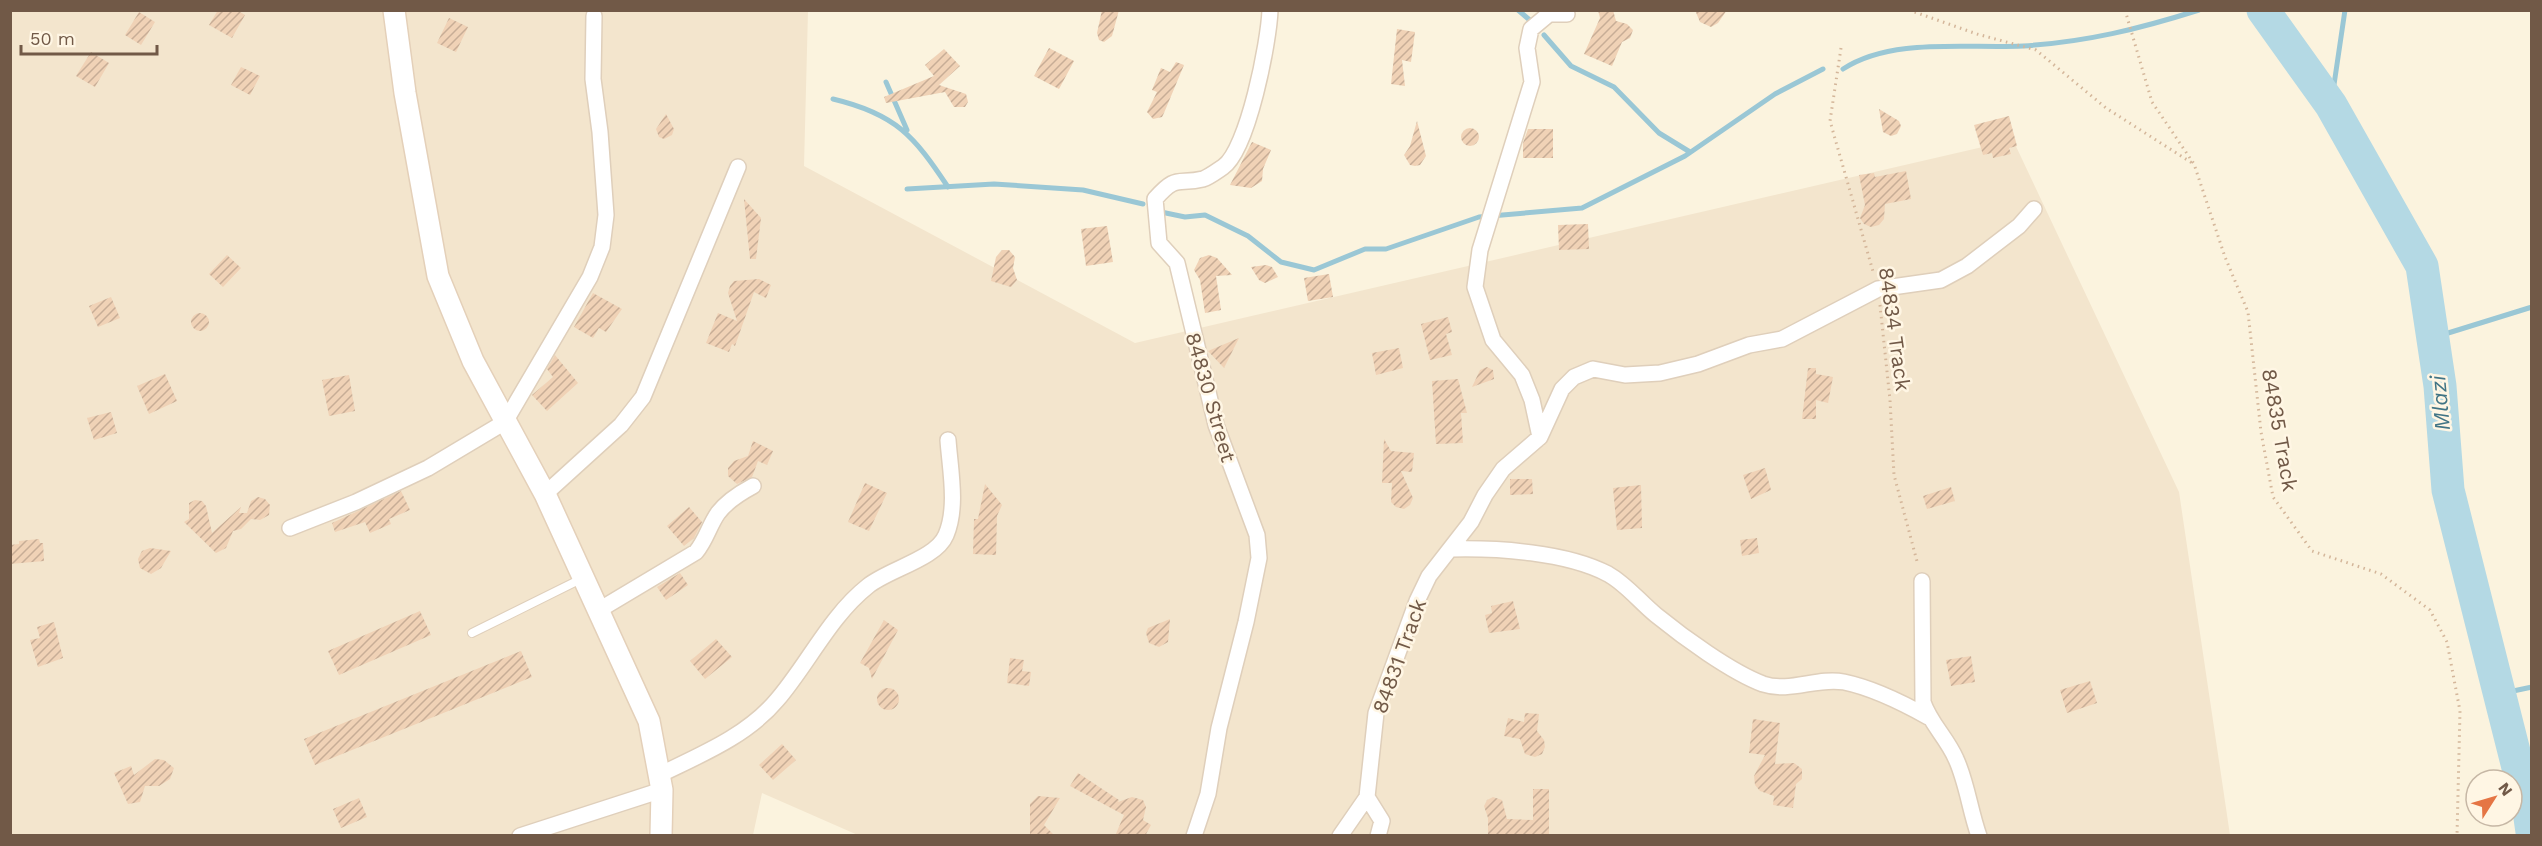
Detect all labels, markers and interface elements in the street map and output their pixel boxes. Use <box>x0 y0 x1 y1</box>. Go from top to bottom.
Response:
scale bar <box>21 18 158 56</box>
text: 50 m <box>30 28 75 49</box>
street label: 84834 Track <box>1874 265 1916 393</box>
street label: 84830 Street <box>1181 329 1242 465</box>
street label: 84835 Track <box>2257 367 2303 494</box>
water label: Mlazi <box>2425 373 2455 432</box>
street label: 84831 Track <box>1367 595 1431 717</box>
north arrow <box>2464 768 2524 828</box>
text: N <box>2494 779 2517 800</box>

